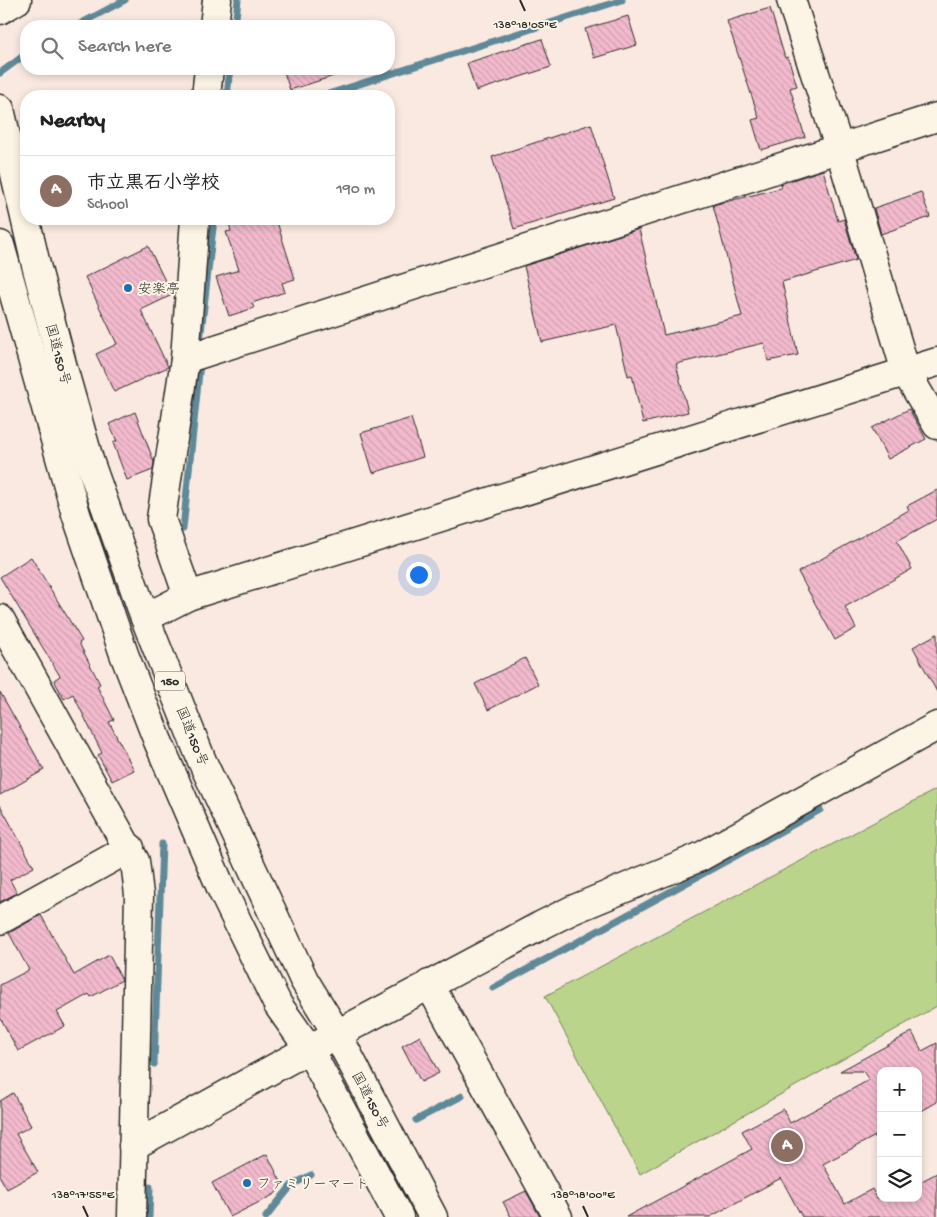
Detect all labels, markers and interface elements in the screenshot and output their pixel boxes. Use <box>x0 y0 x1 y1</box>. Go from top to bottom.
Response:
text: 138°18'05"E <box>492 19 557 33</box>
search box <box>20 20 395 75</box>
icon: search <box>38 34 66 62</box>
text: Search here <box>78 36 172 59</box>
text: Nearby <box>40 110 105 135</box>
text: 市立黒石小学校 <box>87 173 220 196</box>
text: A <box>51 181 61 200</box>
text: 190 m <box>336 181 375 200</box>
text: School <box>87 196 129 215</box>
marker: 安楽亭 <box>122 282 134 294</box>
place label: 安楽亭 <box>138 282 180 299</box>
street label: 国道150号 <box>40 322 73 387</box>
your location <box>406 562 432 588</box>
road number: 150 <box>155 671 185 690</box>
street label: 国道150号 <box>171 705 210 769</box>
map controls <box>877 1067 922 1202</box>
button: + <box>877 1067 922 1112</box>
street label: 国道150号 <box>347 1069 391 1133</box>
button: − <box>877 1112 922 1157</box>
pin: A <box>771 1127 803 1165</box>
button: layers <box>877 1157 922 1202</box>
marker: ファミリーマート <box>241 1177 253 1189</box>
place label: ファミリーマート <box>257 1177 369 1194</box>
text: 138°17'55"E <box>51 1189 115 1203</box>
text: 138°18'00"E <box>550 1189 615 1203</box>

